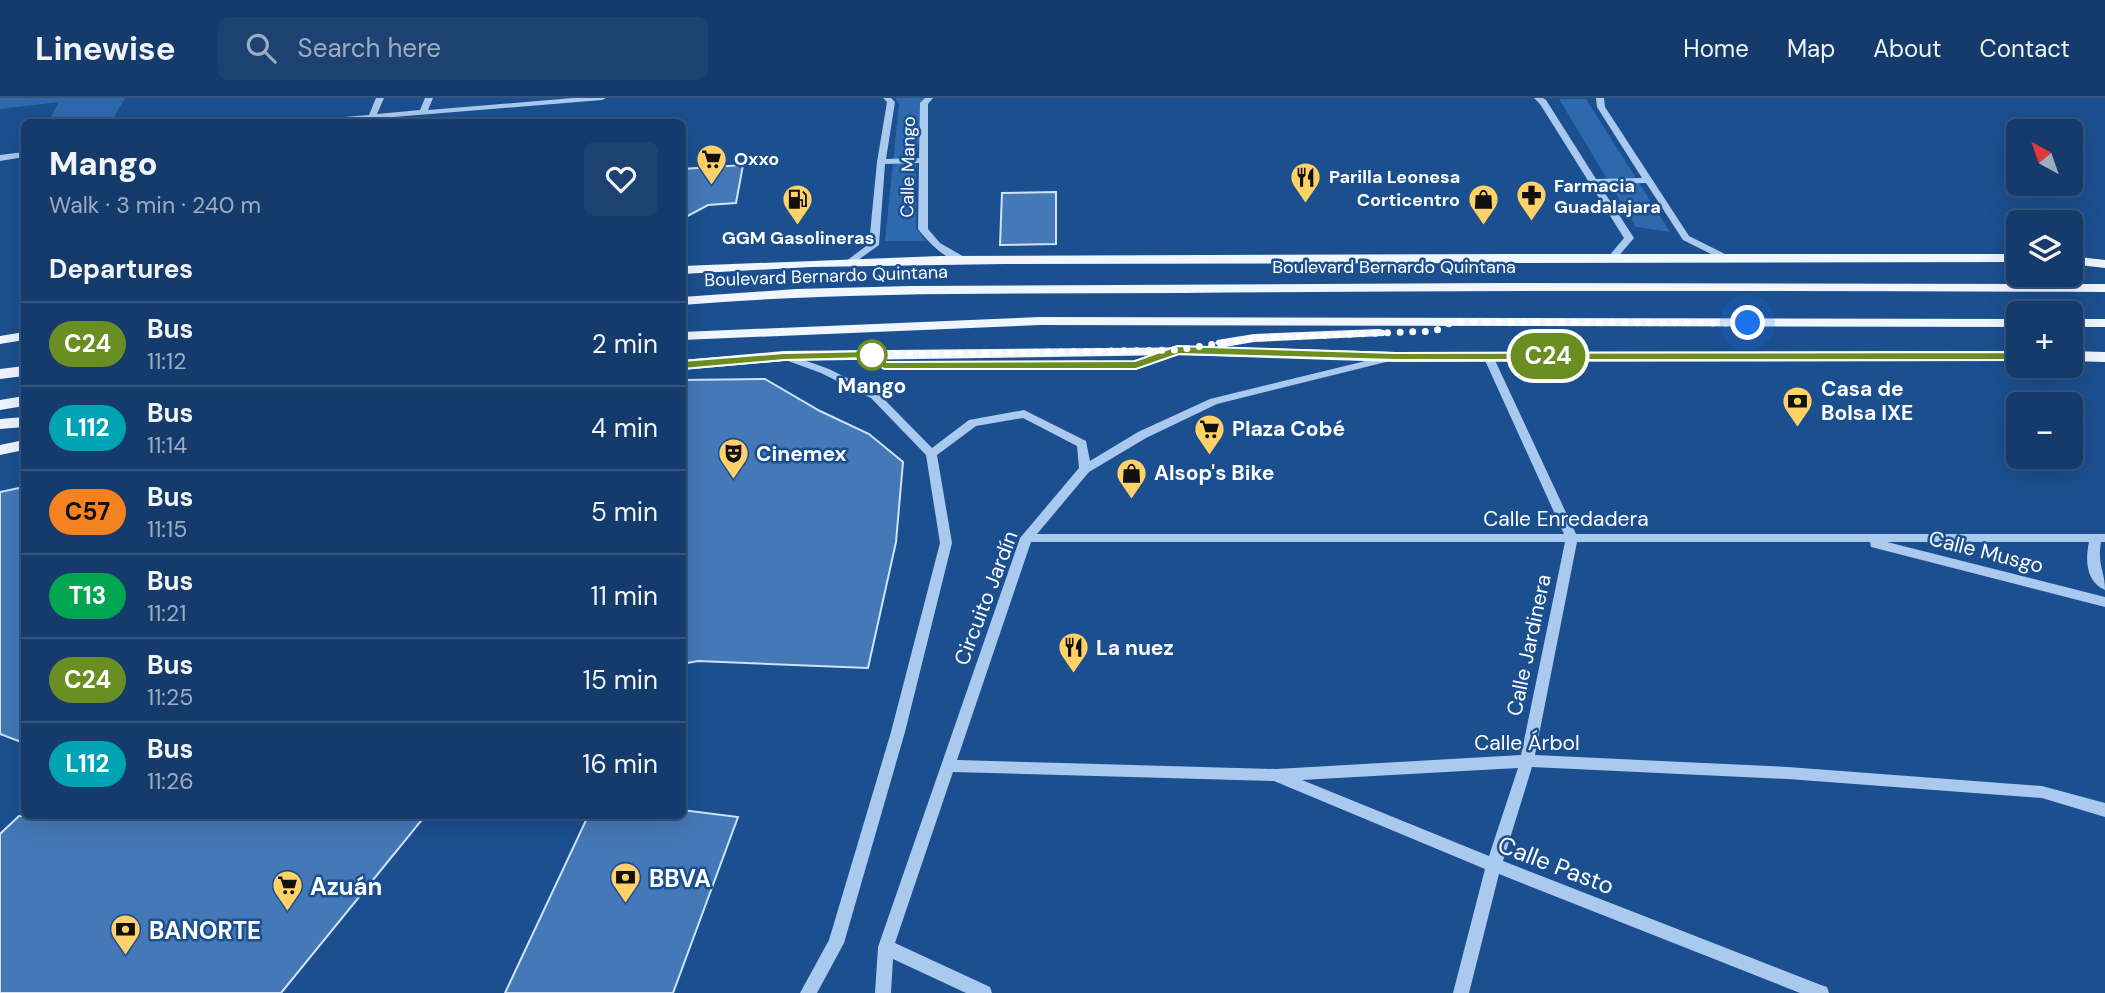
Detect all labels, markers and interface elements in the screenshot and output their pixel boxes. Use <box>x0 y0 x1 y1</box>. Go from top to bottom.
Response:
search box <box>218 17 708 80</box>
text: Linewise <box>35 27 176 70</box>
icon: search <box>242 29 280 67</box>
text: Search here <box>298 31 441 65</box>
text: Home <box>1683 33 1749 64</box>
text: Map <box>1787 33 1835 64</box>
text: About <box>1873 33 1942 64</box>
text: Contact <box>1980 33 2070 64</box>
street label: Calle Mango <box>895 116 921 218</box>
north arrow <box>2006 119 2082 196</box>
map controls <box>2006 119 2083 469</box>
text: Mango <box>49 142 158 185</box>
button: heart <box>584 142 658 216</box>
supermarket icon: Oxxo <box>694 142 728 186</box>
place label: Oxxo <box>734 147 779 171</box>
restaurant icon: Parilla Leonesa <box>1289 160 1323 204</box>
place label: Parilla Leonesa <box>1329 165 1460 189</box>
place label: Farmacia Guadalajara <box>1554 174 1661 219</box>
pharmacy icon: Farmacia Guadalajara <box>1514 179 1548 223</box>
fuel station icon: GGM Gasolineras <box>781 183 815 227</box>
shop icon: Corticentro <box>1466 183 1500 227</box>
place label: Corticentro <box>1357 188 1460 212</box>
text: Walk · 3 min · 240 m <box>49 190 261 220</box>
button: layers <box>2006 210 2083 287</box>
place label: GGM Gasolineras <box>722 226 874 250</box>
text: Departures <box>49 252 193 286</box>
street label: Boulevard Bernardo Quintana <box>1272 255 1516 279</box>
street label: Boulevard Bernardo Quintana <box>704 260 948 292</box>
button: + <box>2006 301 2083 378</box>
your location <box>1730 305 1765 340</box>
text: Bus <box>147 312 193 346</box>
text: 2 min <box>592 327 658 361</box>
text: C24 <box>64 328 111 359</box>
line badge: C24 <box>1508 333 1588 379</box>
marker: Mango <box>857 340 887 370</box>
text: C24 <box>1525 340 1572 371</box>
text: 11:12 <box>147 346 186 376</box>
place label: Mango <box>838 372 906 400</box>
place label: Casa de Bolsa IXE <box>1821 375 1913 427</box>
bank icon: Casa de Bolsa IXE <box>1781 384 1815 428</box>
button: − <box>2006 392 2083 469</box>
text: Bus <box>147 396 193 430</box>
text: 4 min <box>591 411 658 445</box>
text: L112 <box>66 412 109 443</box>
supermarket icon: Plaza Cobé <box>1192 412 1226 456</box>
place label: Plaza Cobé <box>1232 415 1345 443</box>
text: 11:14 <box>147 430 187 460</box>
theatre icon: Cinemex <box>716 437 750 481</box>
place label: Cinemex <box>756 440 847 468</box>
shop icon: Alsop's Bike <box>1114 456 1148 500</box>
place label: Alsop's Bike <box>1154 459 1274 487</box>
text: Bus <box>147 480 193 514</box>
text: 5 min <box>591 495 658 529</box>
text: C57 <box>65 496 110 527</box>
street label: Calle Enredadera <box>1483 505 1649 533</box>
text: 11:15 <box>147 514 187 544</box>
street label: Calle Musgo <box>1926 524 2046 580</box>
street label: Circuito Jardín <box>948 527 1024 669</box>
text: Bus <box>147 564 193 598</box>
street label: Calle Jardinera <box>1500 572 1558 718</box>
text: 11 min <box>591 579 658 613</box>
text: T13 <box>69 580 106 611</box>
text: 11:21 <box>147 598 186 628</box>
restaurant icon: La nuez <box>1056 631 1090 675</box>
place label: La nuez <box>1096 634 1174 662</box>
text: Bus <box>147 648 193 682</box>
text: 15 min <box>583 663 658 697</box>
text: C24 <box>64 664 111 695</box>
text: 11:25 <box>147 682 193 712</box>
street label: Calle Árbol <box>1474 729 1580 757</box>
text: Bus <box>147 732 193 766</box>
text: 16 min <box>582 747 658 781</box>
text: L112 <box>66 748 109 779</box>
text: 11:26 <box>147 766 194 796</box>
street label: Calle Pasto <box>1493 829 1619 901</box>
bank icon: BBVA <box>609 861 643 905</box>
place label: BBVA <box>649 863 711 894</box>
supermarket icon: Azuán <box>270 869 304 913</box>
place label: Azuán <box>310 871 382 902</box>
bank icon: BANORTE <box>109 913 143 957</box>
place label: BANORTE <box>149 915 261 946</box>

